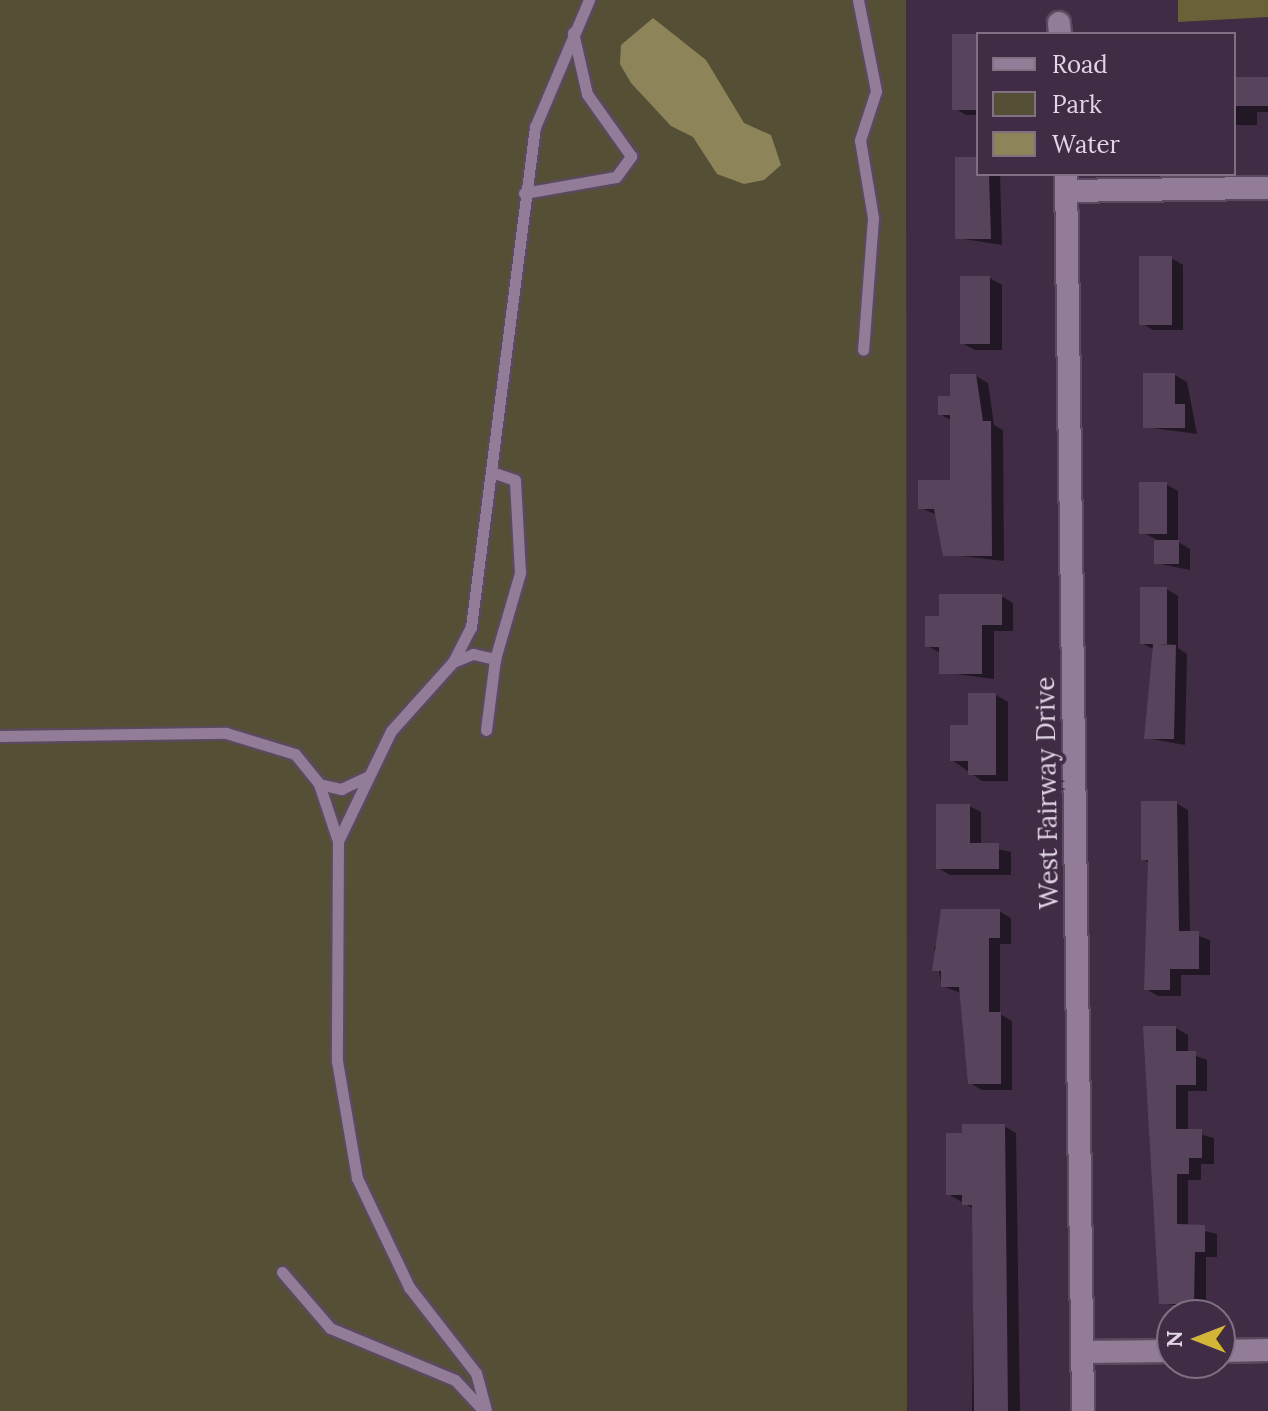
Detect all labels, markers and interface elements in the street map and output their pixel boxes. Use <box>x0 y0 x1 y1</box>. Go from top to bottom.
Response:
legend <box>976 32 1236 176</box>
text: Road <box>1052 49 1108 80</box>
text: Park <box>1052 89 1102 120</box>
text: Water <box>1052 129 1120 160</box>
street label: West Fairway Drive <box>1029 676 1065 910</box>
north arrow <box>1156 1299 1236 1379</box>
text: N <box>1160 1331 1188 1348</box>

